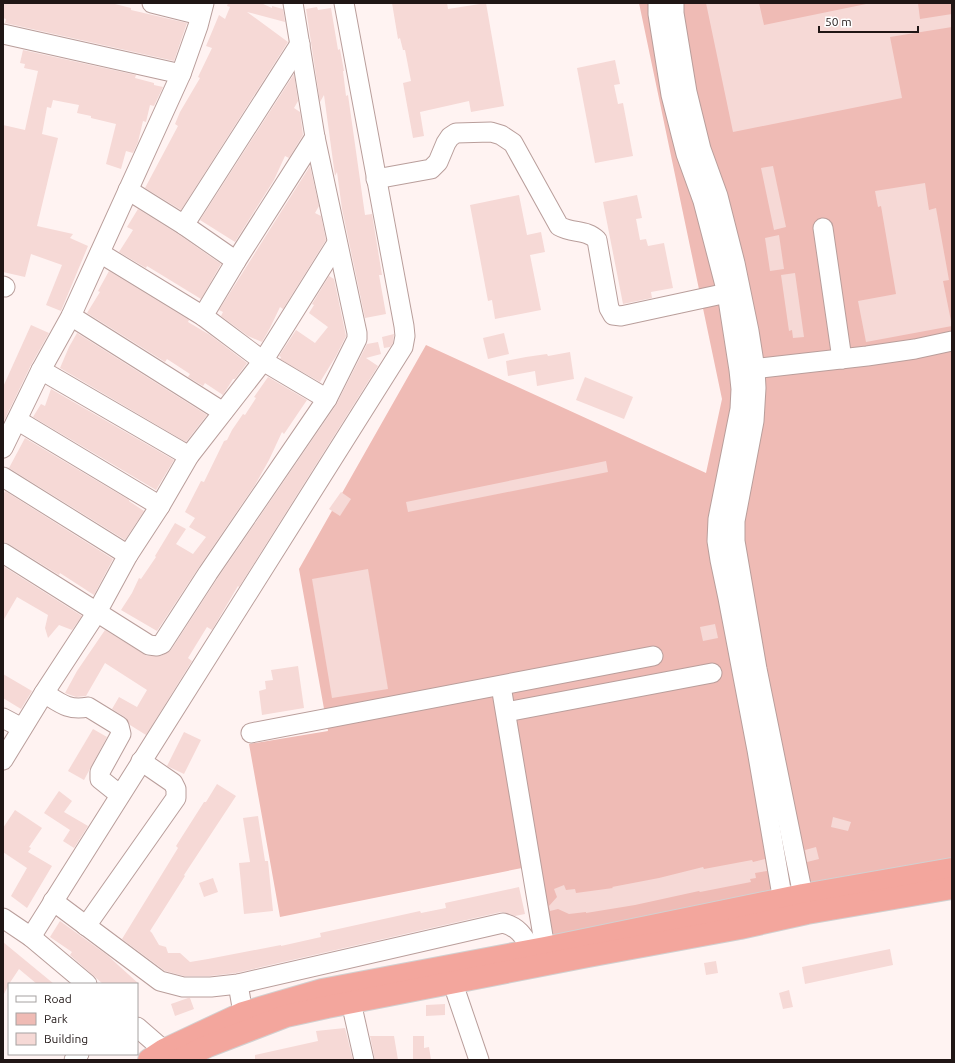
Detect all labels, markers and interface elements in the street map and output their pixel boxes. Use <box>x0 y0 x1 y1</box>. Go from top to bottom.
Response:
scale bar <box>819 8 918 34</box>
text: 50 m <box>825 15 852 28</box>
legend <box>8 983 138 1055</box>
text: Road <box>44 992 72 1005</box>
text: Park <box>44 1012 68 1025</box>
text: Building <box>44 1032 88 1045</box>

